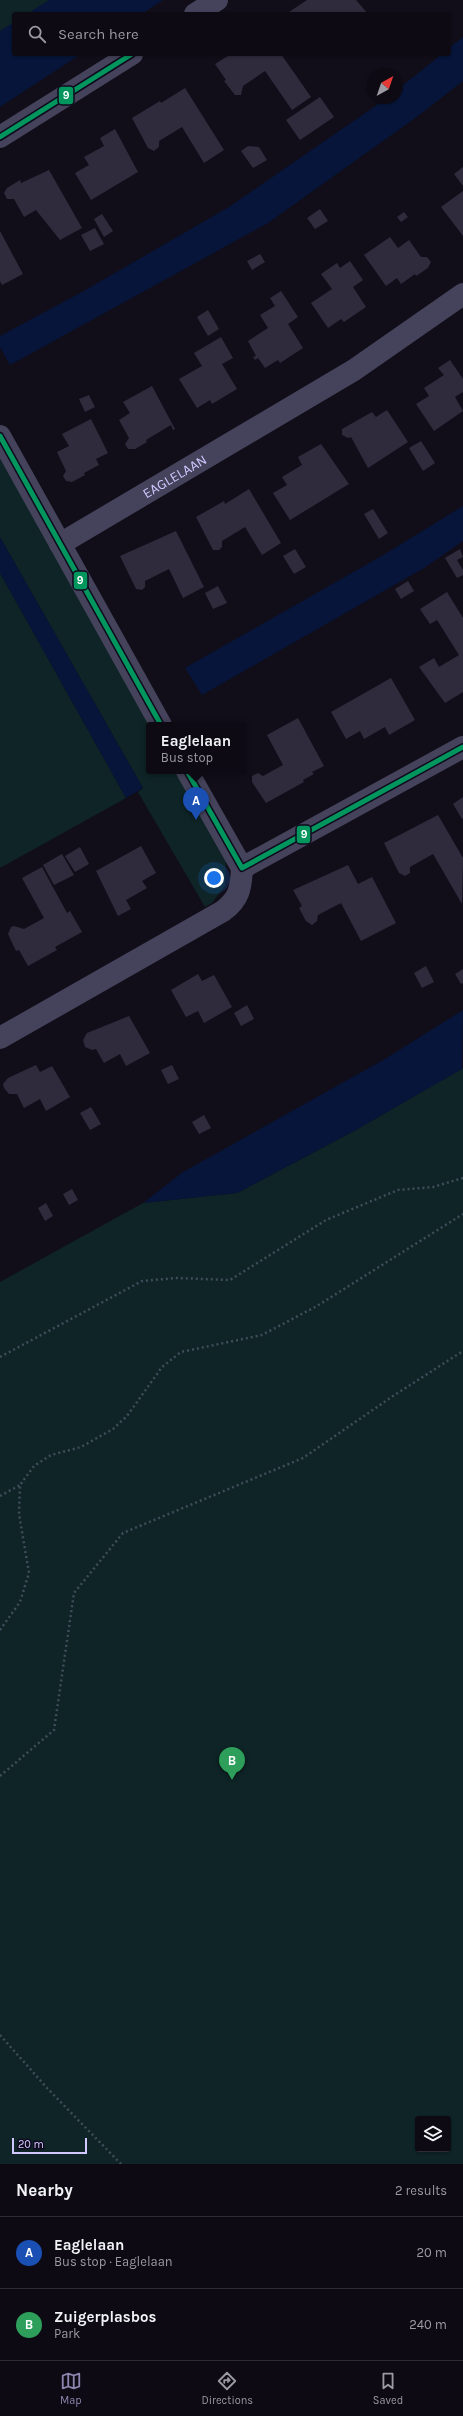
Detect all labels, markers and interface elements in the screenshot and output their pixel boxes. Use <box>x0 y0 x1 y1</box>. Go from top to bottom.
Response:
search box <box>12 12 451 56</box>
icon: search <box>26 23 48 45</box>
text: Search here <box>58 25 139 43</box>
north arrow <box>367 68 403 104</box>
line badge: 9 <box>58 86 74 105</box>
text: 9 <box>63 89 70 102</box>
street label: EAGLELAAN <box>139 451 210 502</box>
line badge: 9 <box>73 571 88 590</box>
text: 9 <box>77 574 84 587</box>
popup <box>146 722 246 774</box>
text: Eaglelaan <box>161 732 231 750</box>
text: Bus stop <box>161 750 213 765</box>
pin: A <box>183 787 209 820</box>
line badge: 9 <box>296 825 311 844</box>
text: 9 <box>301 828 308 841</box>
your location <box>204 868 224 888</box>
pin: B <box>219 1747 245 1780</box>
map controls <box>415 2116 451 2152</box>
button: layers <box>415 2116 451 2152</box>
scale bar <box>12 2136 87 2155</box>
text: 20 m <box>18 2138 44 2151</box>
text: Nearby <box>16 2180 73 2200</box>
text: 2 results <box>395 2183 447 2198</box>
text: Eaglelaan <box>54 2236 124 2254</box>
text: A <box>25 2245 33 2260</box>
text: 20 m <box>417 2245 447 2260</box>
text: Bus stop · Eaglelaan <box>54 2254 173 2269</box>
text: Zuigerplasbos <box>54 2308 156 2326</box>
text: B <box>25 2317 33 2332</box>
text: 240 m <box>409 2317 447 2332</box>
text: Park <box>54 2326 80 2341</box>
tab: Map <box>60 2370 82 2407</box>
tab: Directions <box>201 2370 253 2407</box>
tab: Saved <box>373 2370 403 2407</box>

